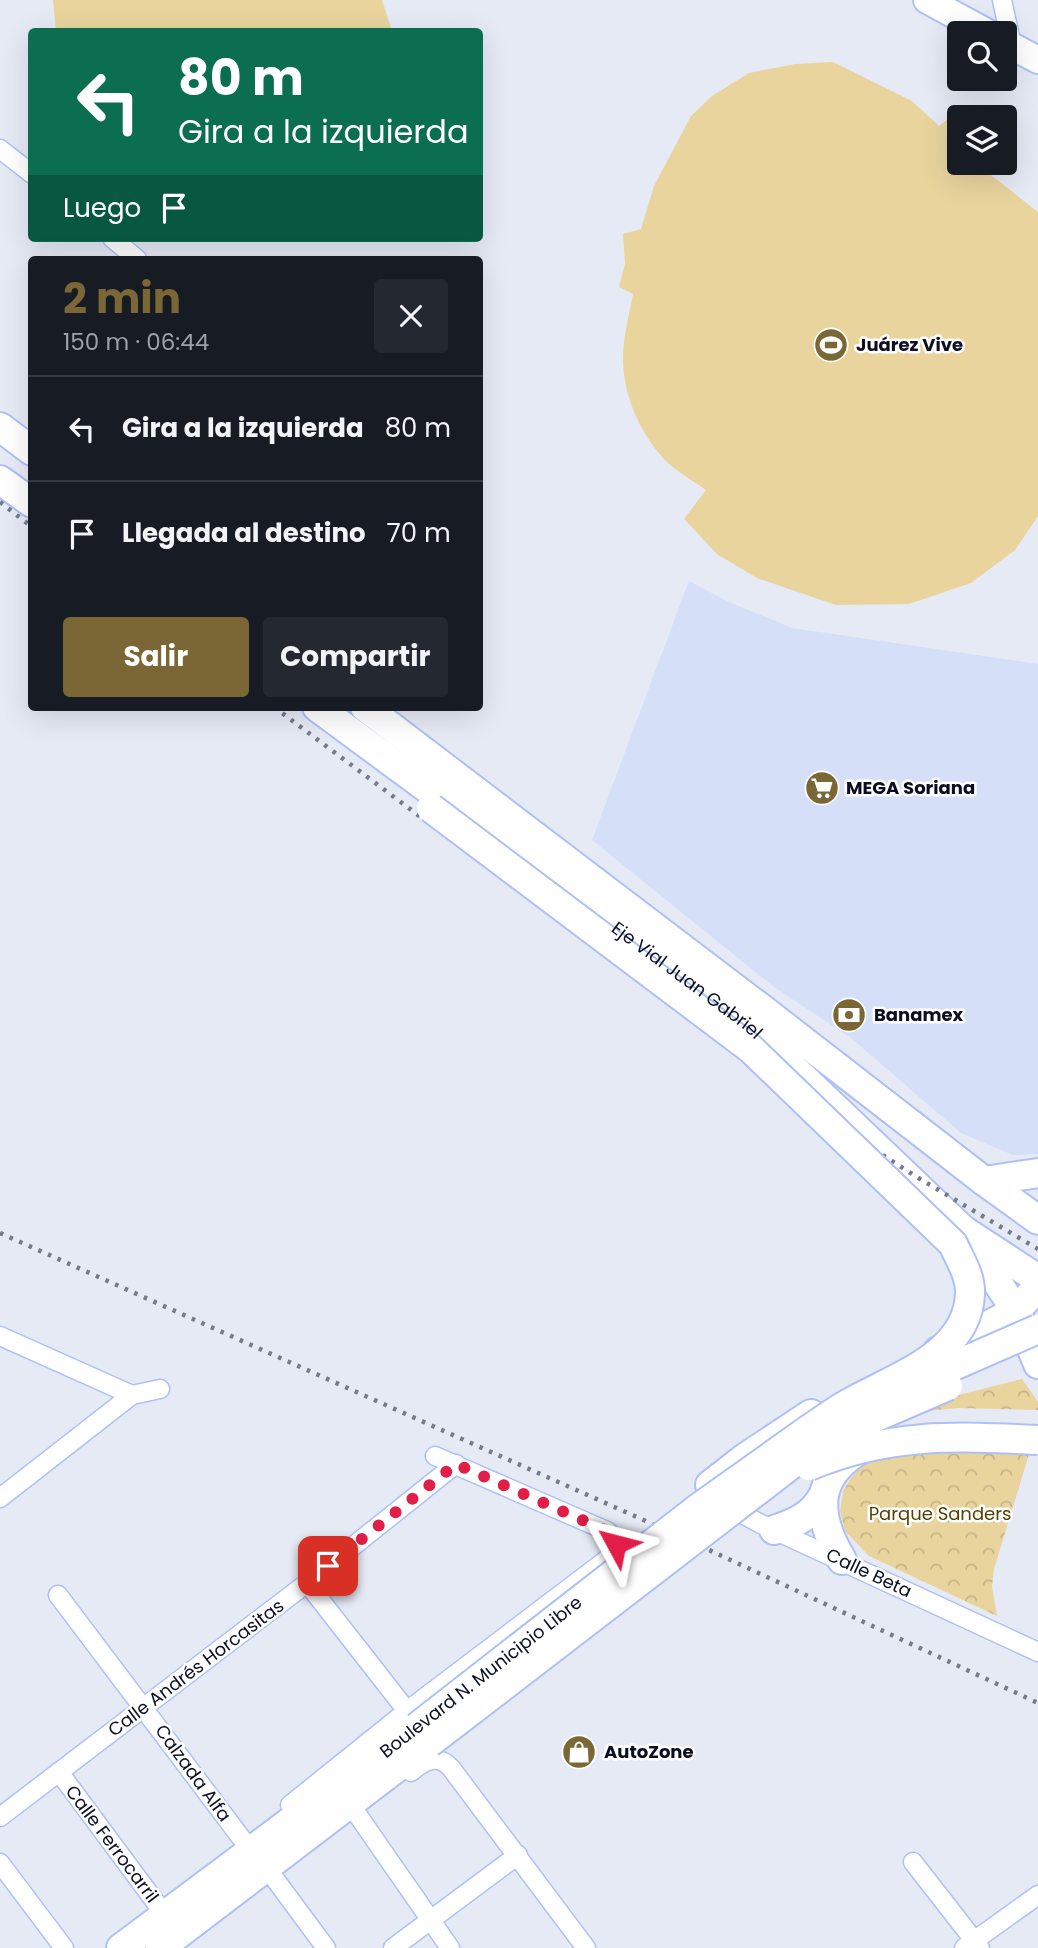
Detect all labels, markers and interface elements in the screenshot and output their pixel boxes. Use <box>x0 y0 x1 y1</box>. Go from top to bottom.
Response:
map controls <box>947 21 1017 175</box>
button: search <box>947 21 1017 91</box>
text: 80 m <box>178 44 304 112</box>
icon: left <box>63 56 154 147</box>
button: layers <box>947 105 1017 175</box>
text: Gira a la izquierda <box>178 109 469 154</box>
icon: arrive <box>155 189 193 227</box>
text: Luego <box>63 190 141 226</box>
text: 2 min <box>63 269 181 328</box>
button: close <box>374 279 448 353</box>
text: 150 m · 06:44 <box>63 326 209 358</box>
sports icon: Juárez Vive <box>812 326 850 364</box>
place label: Juárez Vive <box>856 332 963 357</box>
icon: left <box>63 410 101 448</box>
text: Gira a la izquierda <box>122 410 364 446</box>
text: 80 m <box>385 410 451 446</box>
icon: arrive <box>63 515 101 553</box>
text: Llegada al destino <box>122 515 366 551</box>
text: 70 m <box>387 515 451 551</box>
button: Salir <box>63 617 249 697</box>
button: Compartir <box>263 617 448 697</box>
supermarket icon: MEGA Soriana <box>803 769 841 807</box>
place label: MEGA Soriana <box>846 775 975 800</box>
street label: Eje Vial Juan Gabriel <box>607 915 768 1044</box>
bank icon: Banamex <box>830 996 868 1034</box>
place label: Banamex <box>874 1002 964 1027</box>
park label: Parque Sanders <box>869 1501 1011 1526</box>
position arrow <box>579 1507 653 1581</box>
pin <box>298 1536 358 1596</box>
street label: Calle Beta <box>822 1542 916 1603</box>
icon: arrive <box>309 1547 347 1585</box>
street label: Boulevard N. Municipio Libre <box>374 1590 587 1764</box>
street label: Calle Andrés Horcasitas <box>103 1593 289 1742</box>
street label: Calzada Alfa <box>150 1719 237 1826</box>
shop icon: AutoZone <box>560 1733 598 1771</box>
place label: AutoZone <box>604 1739 694 1764</box>
street label: Calle Ferrocarril <box>60 1780 165 1908</box>

